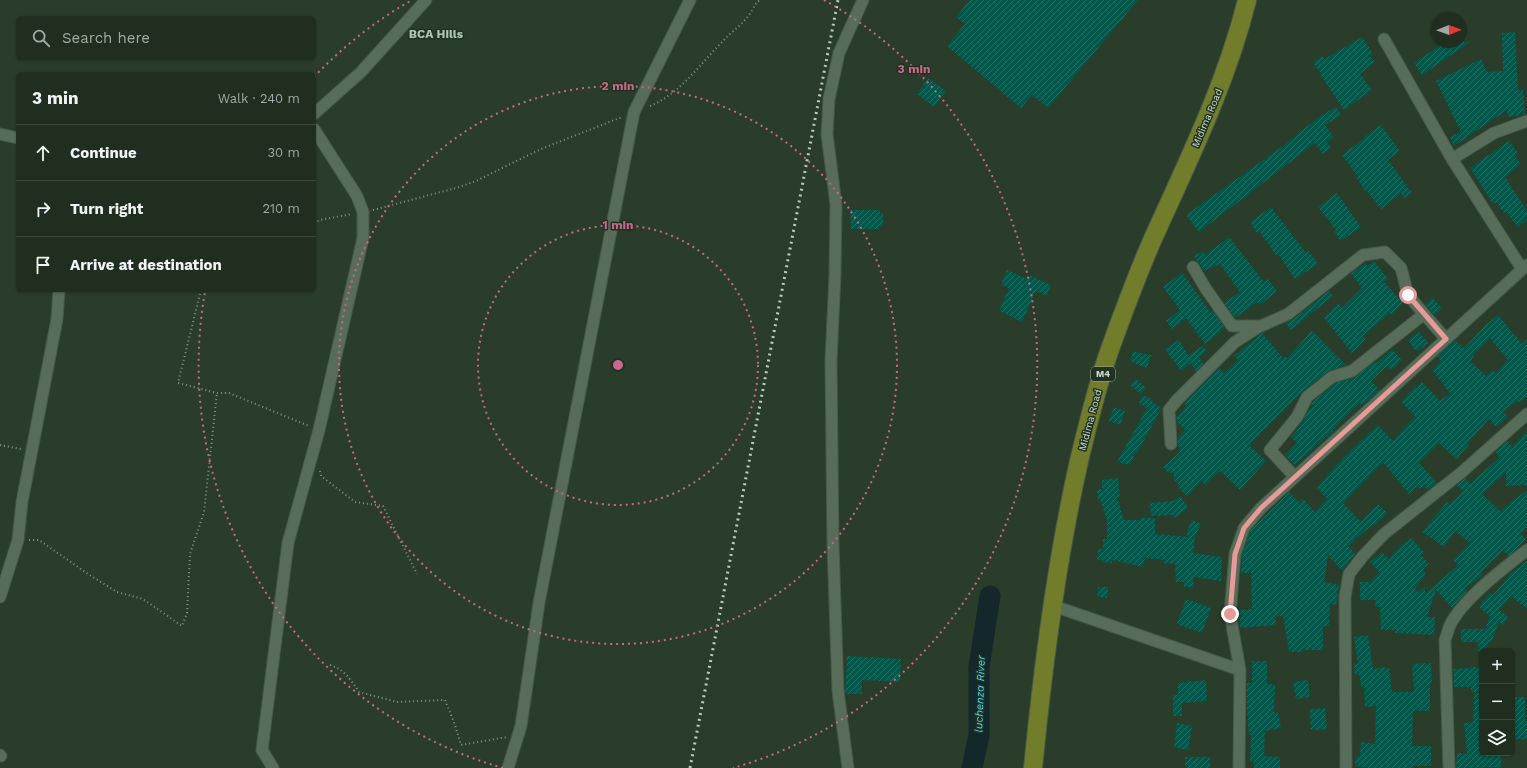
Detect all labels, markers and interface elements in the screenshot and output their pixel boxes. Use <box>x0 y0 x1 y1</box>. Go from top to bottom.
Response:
north arrow <box>1431 12 1467 48</box>
search box <box>16 16 316 60</box>
icon: search <box>30 27 52 49</box>
district label: BCA Hills <box>409 27 464 41</box>
text: Search here <box>62 29 150 47</box>
text: 3 min <box>898 62 930 76</box>
text: 2 min <box>602 79 634 93</box>
street label: Midima Road <box>1190 87 1224 149</box>
text: 3 min <box>32 88 78 108</box>
text: Walk · 240 m <box>218 91 300 106</box>
icon: ahead <box>32 142 54 164</box>
text: Continue <box>70 144 137 162</box>
text: 30 m <box>268 145 300 160</box>
icon: right <box>32 198 54 220</box>
text: Turn right <box>70 200 143 218</box>
text: 210 m <box>262 201 300 216</box>
text: 1 min <box>603 218 633 232</box>
icon: arrive <box>32 254 54 276</box>
text: Arrive at destination <box>70 256 222 274</box>
route start <box>1399 286 1417 304</box>
centre of rings <box>611 358 625 372</box>
road number: M4 <box>1091 367 1115 381</box>
street label: Midima Road <box>1077 388 1103 452</box>
route end <box>1221 605 1239 623</box>
map controls <box>1479 648 1515 756</box>
button: + <box>1479 648 1515 684</box>
water label: luchenza River <box>972 655 988 733</box>
button: − <box>1479 684 1515 720</box>
button: layers <box>1479 720 1515 756</box>

